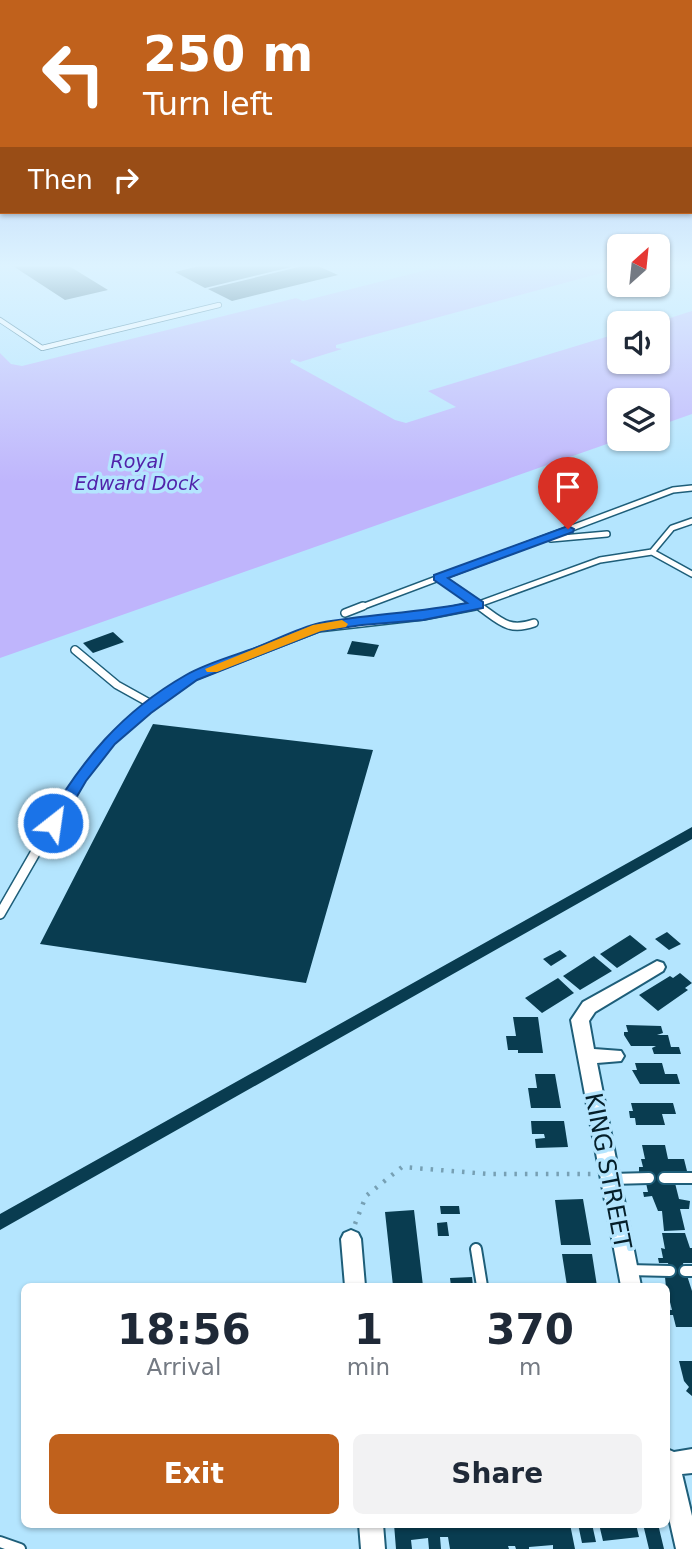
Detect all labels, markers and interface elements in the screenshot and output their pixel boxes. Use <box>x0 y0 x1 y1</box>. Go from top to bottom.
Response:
text: 250 m <box>143 26 313 83</box>
icon: left <box>28 28 119 119</box>
text: Turn left <box>143 85 273 123</box>
icon: right <box>107 161 145 199</box>
text: Then <box>28 165 93 195</box>
north arrow <box>607 234 670 298</box>
map controls <box>607 234 670 451</box>
button: sound <box>607 311 670 374</box>
button: layers <box>607 388 670 451</box>
water label: Royal Edward Dock <box>75 450 200 494</box>
pin <box>538 457 598 529</box>
icon: arrive <box>549 468 587 506</box>
position arrow <box>16 786 90 860</box>
street label: KING STREET <box>579 1091 637 1252</box>
text: 18:56 <box>117 1305 251 1354</box>
text: 1 <box>354 1305 383 1354</box>
text: 370 <box>486 1305 574 1354</box>
text: Arrival <box>147 1354 221 1380</box>
text: min <box>347 1354 390 1380</box>
text: m <box>519 1354 541 1380</box>
button: Exit <box>49 1434 339 1514</box>
button: Share <box>353 1434 642 1514</box>

